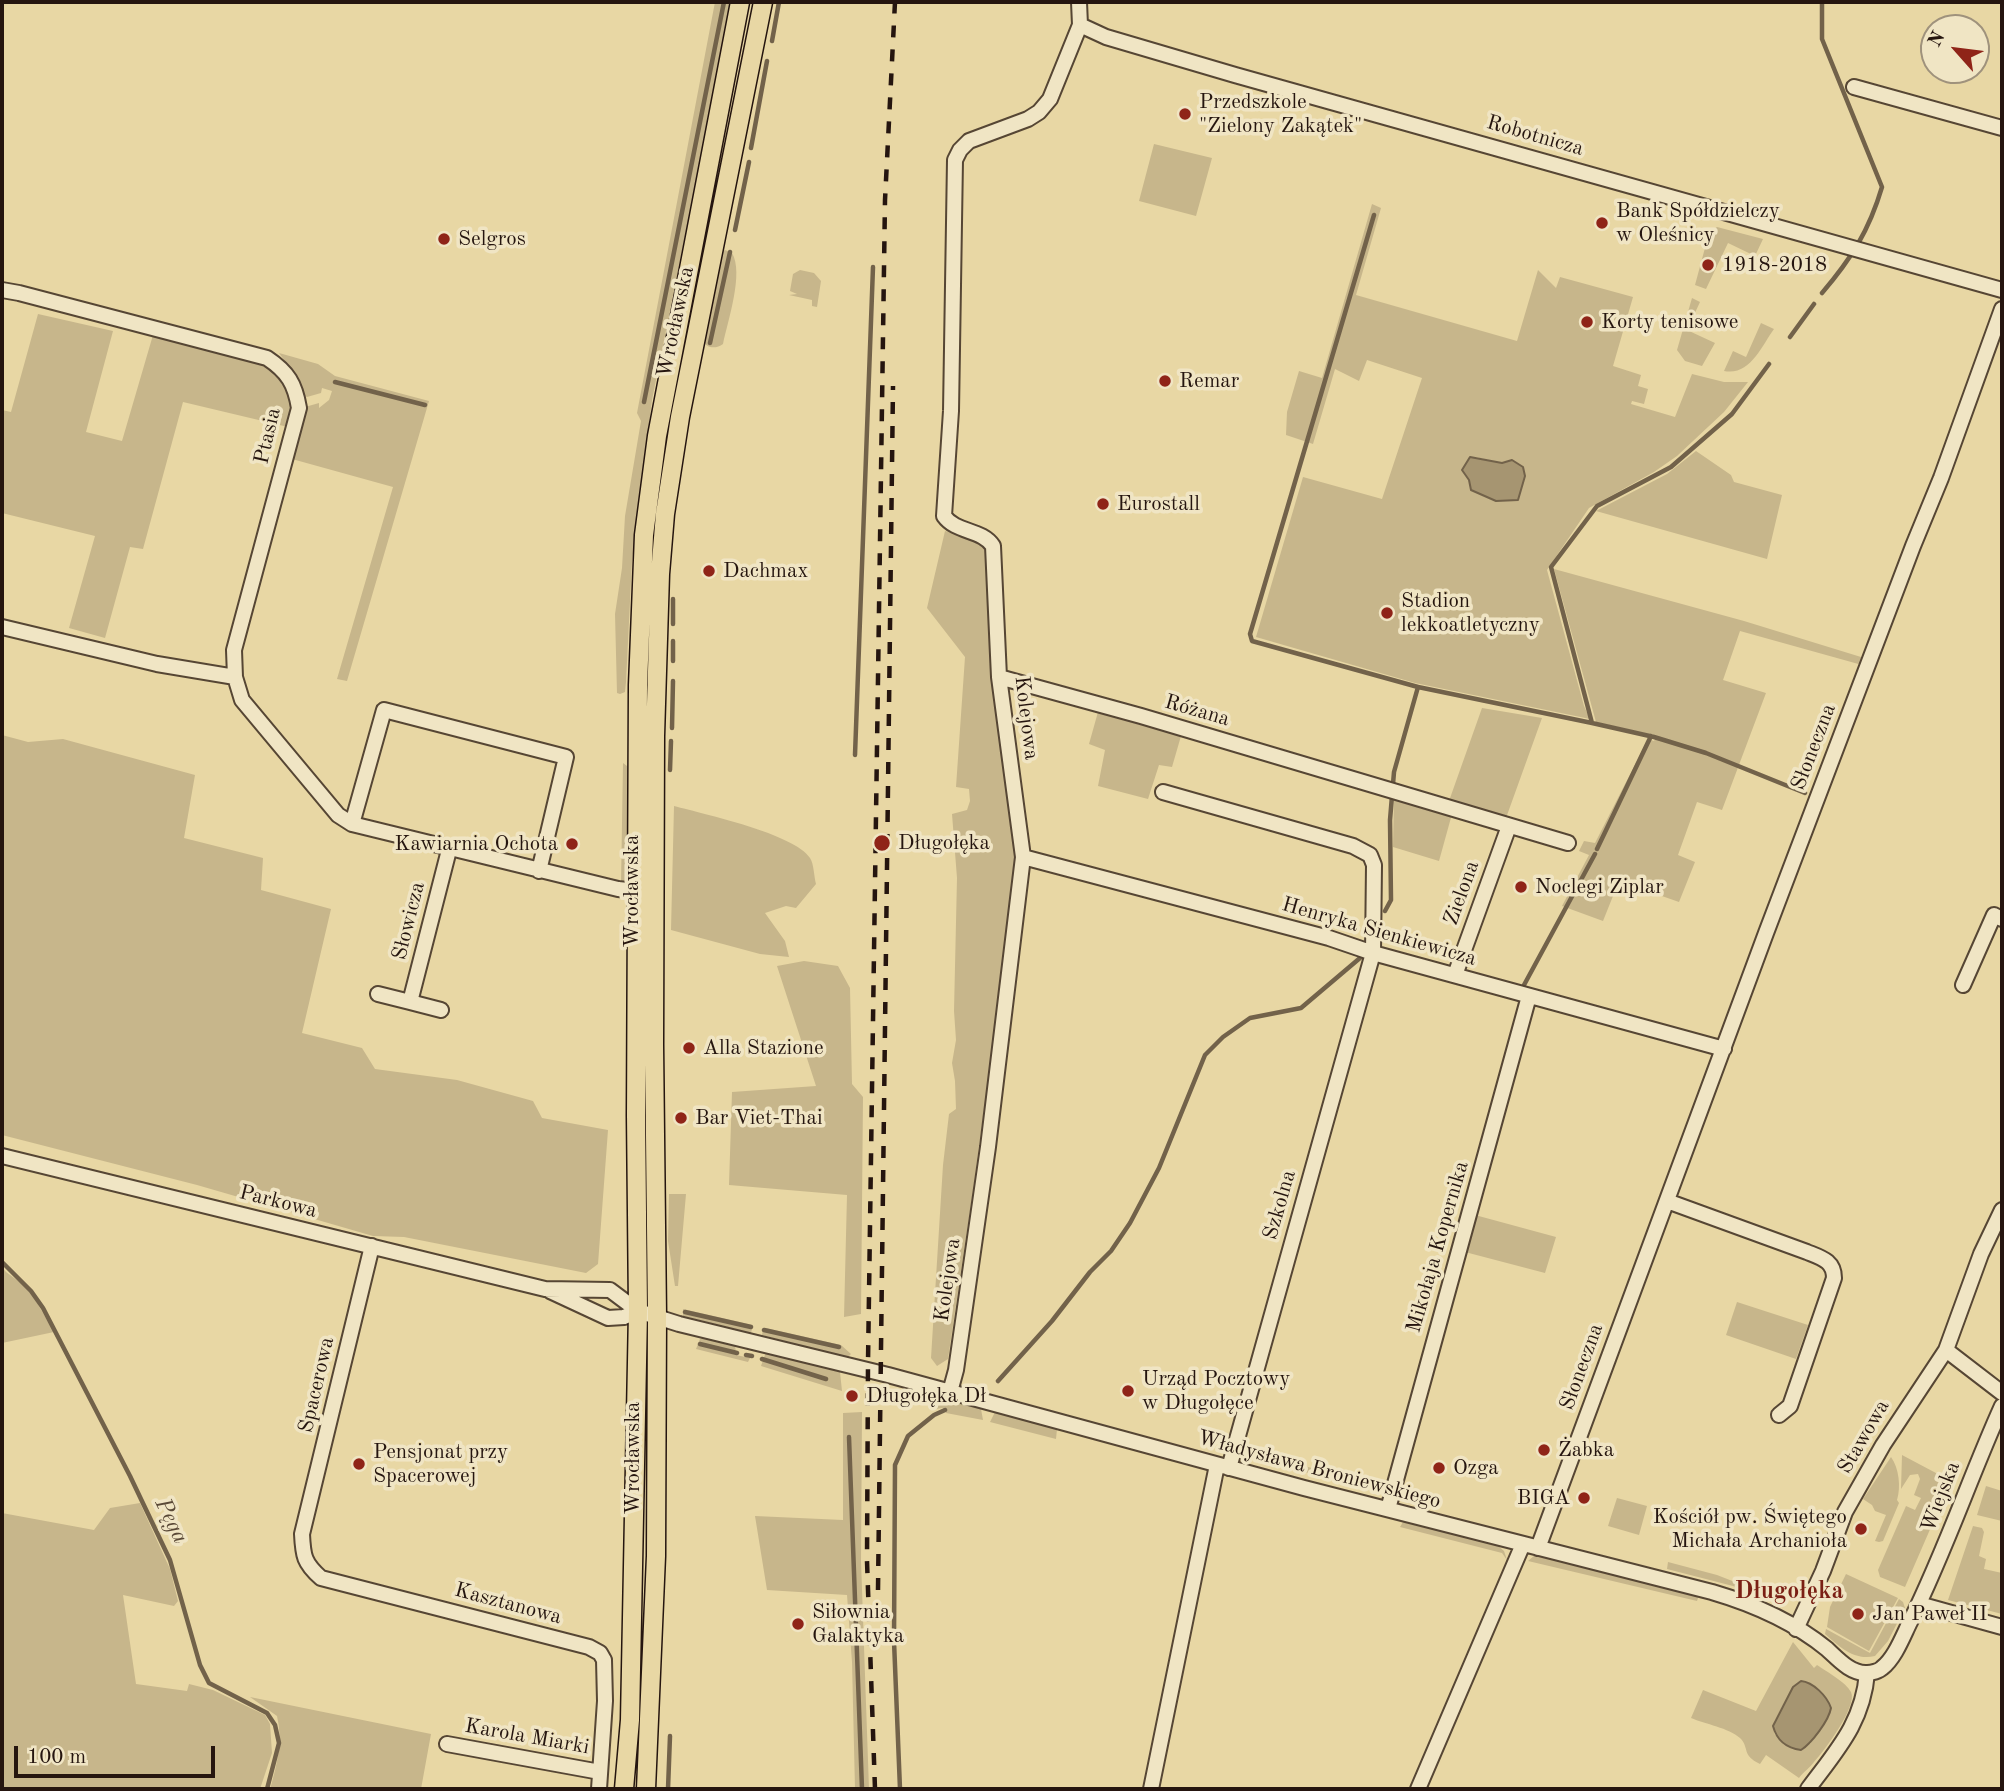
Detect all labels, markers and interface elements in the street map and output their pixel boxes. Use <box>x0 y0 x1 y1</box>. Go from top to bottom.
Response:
north arrow <box>1920 14 1990 84</box>
text: N <box>1926 29 1950 51</box>
place label: Przedszkole "Zielony Zakątek" <box>1199 89 1362 139</box>
marker: Przedszkole "Zielony Zakątek" <box>1177 106 1193 122</box>
street label: Robotnicza <box>1484 110 1586 162</box>
place label: Bank Spółdzielczy w Oleśnicy <box>1616 198 1780 248</box>
marker: Bank Spółdzielczy w Oleśnicy <box>1594 215 1610 231</box>
place label: Selgros <box>458 226 526 252</box>
marker: Selgros <box>436 231 452 247</box>
place label: 1918-2018 <box>1722 252 1827 278</box>
marker: 1918-2018 <box>1700 257 1716 273</box>
street label: Wrocławska <box>652 264 700 380</box>
place label: Korty tenisowe <box>1601 309 1738 335</box>
marker: Korty tenisowe <box>1579 314 1595 330</box>
place label: Remar <box>1179 368 1239 394</box>
marker: Remar <box>1157 373 1173 389</box>
street label: Ptasia <box>249 405 287 467</box>
place label: Eurostall <box>1117 491 1200 517</box>
marker: Eurostall <box>1095 496 1111 512</box>
place label: Dachmax <box>723 558 808 584</box>
marker: Dachmax <box>701 563 717 579</box>
place label: Stadion lekkoatletyczny <box>1401 588 1540 638</box>
marker: Stadion lekkoatletyczny <box>1379 605 1395 621</box>
street label: Kolejowa <box>1008 675 1044 761</box>
street label: Różana <box>1161 690 1233 732</box>
street label: Słoneczna <box>1786 700 1842 794</box>
place label: Długołęka <box>898 830 990 856</box>
place label: Kawiarnia Ochota <box>395 831 558 857</box>
marker: Długołęka <box>872 833 892 853</box>
street label: Wrocławska <box>619 835 645 947</box>
marker: Kawiarnia Ochota <box>564 836 580 852</box>
street label: Zielona <box>1439 857 1485 929</box>
place label: Noclegi Ziplar <box>1535 874 1664 900</box>
street label: Słowicza <box>387 879 431 963</box>
marker: Noclegi Ziplar <box>1513 879 1529 895</box>
street label: Henryka Sienkiewicza <box>1279 892 1479 972</box>
place label: Alla Stazione <box>703 1035 824 1061</box>
marker: Alla Stazione <box>681 1040 697 1056</box>
place label: Bar Viet-Thai <box>695 1105 823 1131</box>
marker: Bar Viet-Thai <box>673 1110 689 1126</box>
street label: Mikołaja Kopernika <box>1401 1158 1475 1336</box>
street label: Szkolna <box>1258 1167 1302 1243</box>
street label: Parkowa <box>236 1180 320 1224</box>
street label: Kolejowa <box>930 1236 966 1324</box>
street label: Słoneczna <box>1555 1320 1609 1414</box>
street label: Spacerowa <box>294 1335 340 1435</box>
place label: Urząd Pocztowy w Długołęce <box>1142 1366 1290 1416</box>
place label: Długołęka Dł <box>866 1383 986 1409</box>
marker: Urząd Pocztowy w Długołęce <box>1120 1383 1136 1399</box>
marker: Długołęka Dł <box>844 1388 860 1404</box>
street label: Stawowa <box>1833 1395 1895 1479</box>
street label: Wrocławska <box>620 1402 646 1514</box>
street label: Władysława Broniewskiego <box>1195 1425 1443 1515</box>
place label: Żabka <box>1558 1437 1614 1463</box>
place label: Pensjonat przy Spacerowej <box>373 1439 508 1489</box>
marker: Żabka <box>1536 1442 1552 1458</box>
place label: Ozga <box>1453 1455 1499 1481</box>
marker: Pensjonat przy Spacerowej <box>351 1456 367 1472</box>
street label: Wiejska <box>1916 1458 1966 1536</box>
marker: Ozga <box>1431 1460 1447 1476</box>
place label: BIGA <box>1517 1485 1570 1511</box>
marker: BIGA <box>1576 1490 1592 1506</box>
water label: Pęga <box>148 1493 194 1549</box>
place label: Kościół pw. Świętego Michała Archanioła <box>1653 1504 1847 1554</box>
marker: Kościół pw. Świętego Michała Archanioła <box>1853 1521 1869 1537</box>
street label: Kasztanowa <box>452 1578 564 1630</box>
district label: Długołęka <box>1734 1578 1844 1606</box>
place label: Siłownia Galaktyka <box>812 1599 904 1649</box>
place label: Jan Paweł II <box>1872 1601 1987 1627</box>
marker: Jan Paweł II <box>1850 1606 1866 1622</box>
marker: Siłownia Galaktyka <box>790 1616 806 1632</box>
street label: Karola Miarki <box>463 1714 591 1760</box>
scale bar <box>18 1732 219 1776</box>
text: 100 m <box>27 1747 86 1768</box>

